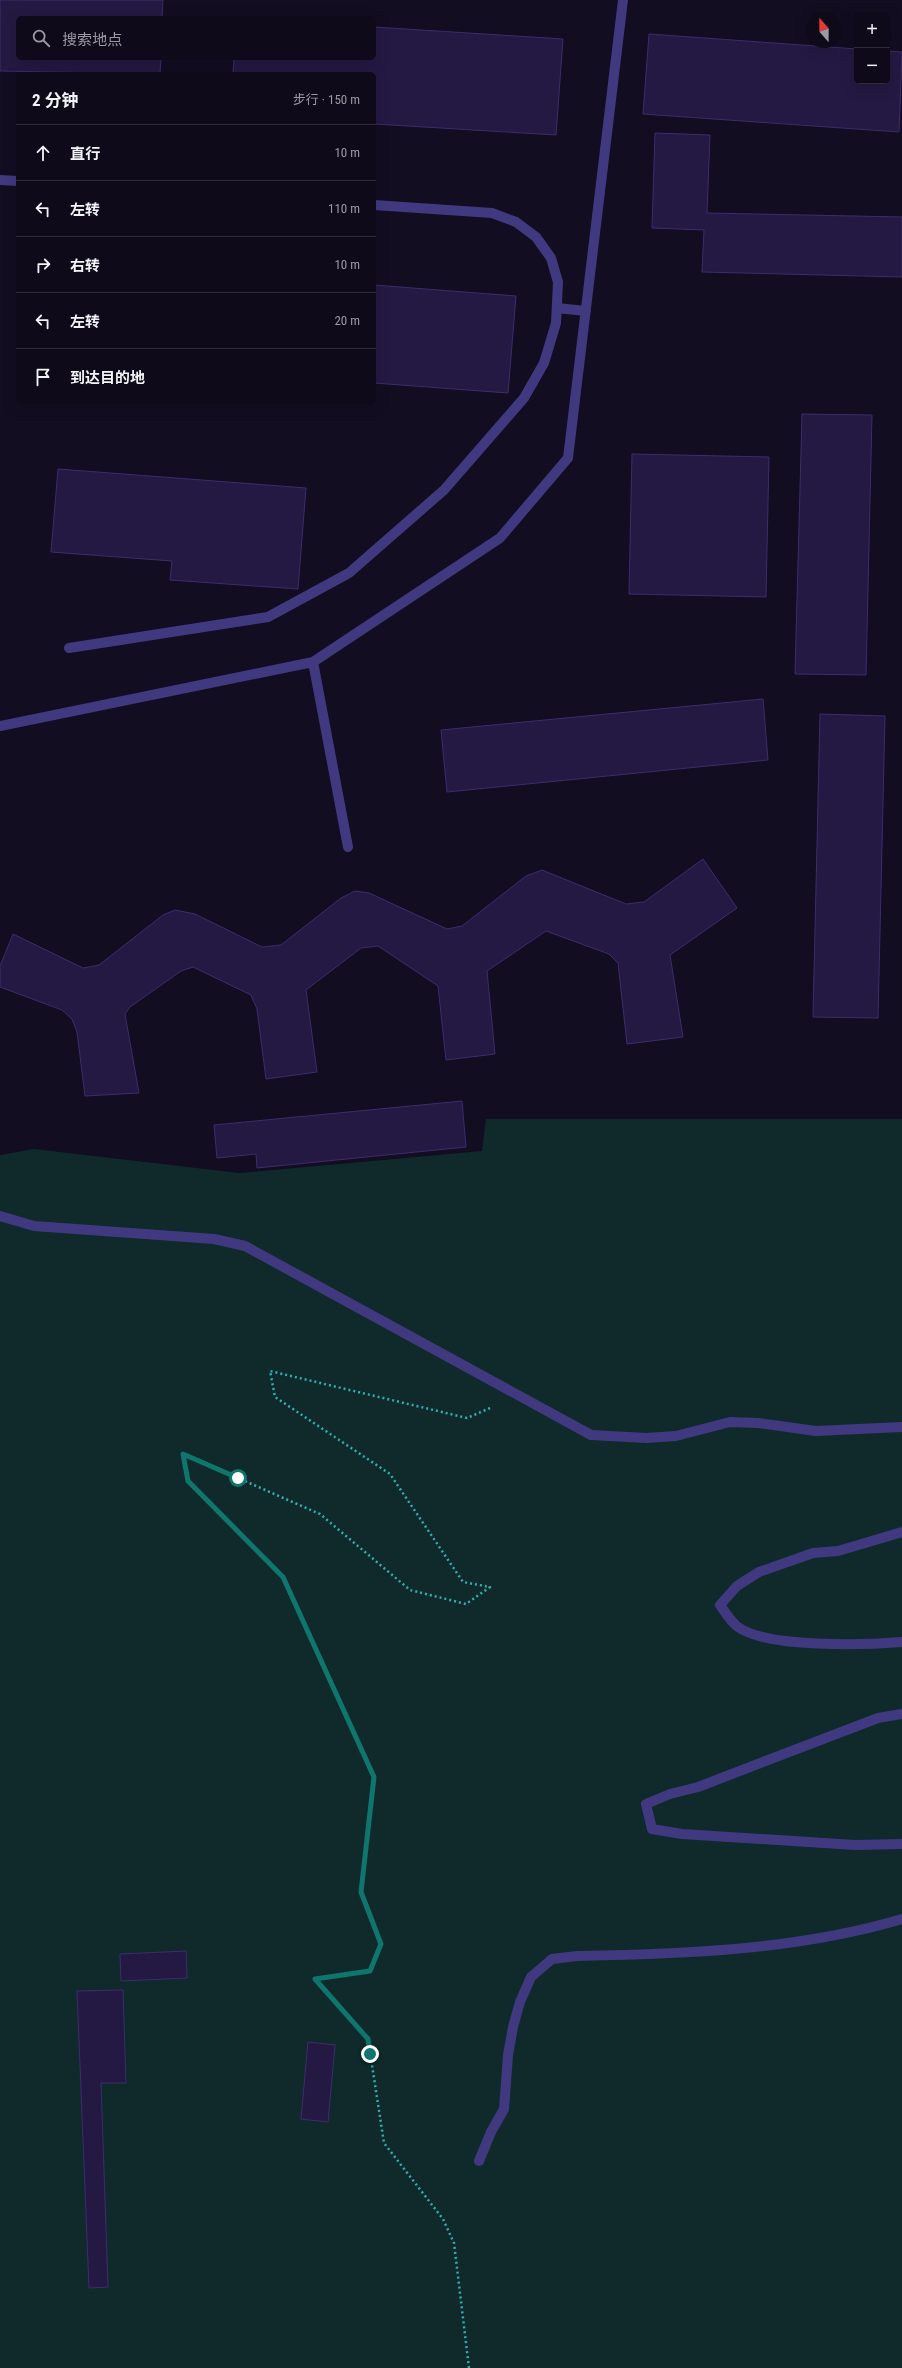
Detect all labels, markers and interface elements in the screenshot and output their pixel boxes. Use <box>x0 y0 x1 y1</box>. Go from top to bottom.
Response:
north arrow <box>806 12 842 48</box>
map controls <box>854 12 890 84</box>
button: + <box>854 12 890 48</box>
search box <box>16 16 376 60</box>
icon: search <box>30 27 52 49</box>
text: 搜索地点 <box>62 31 122 49</box>
button: − <box>854 48 890 84</box>
text: 2 分钟 <box>32 90 79 110</box>
text: 步行 · 150 m <box>293 92 360 107</box>
icon: ahead <box>32 142 54 164</box>
text: 直行 <box>70 145 100 163</box>
text: 10 m <box>334 145 360 160</box>
icon: left <box>32 198 54 220</box>
text: 左转 <box>70 201 100 219</box>
text: 110 m <box>328 201 360 216</box>
icon: right <box>32 254 54 276</box>
text: 右转 <box>70 257 100 275</box>
text: 10 m <box>334 257 360 272</box>
icon: left <box>32 310 54 332</box>
text: 左转 <box>70 313 100 331</box>
text: 20 m <box>334 313 360 328</box>
icon: arrive <box>32 366 54 388</box>
text: 到达目的地 <box>70 369 145 387</box>
route start <box>229 1469 247 1487</box>
route end <box>361 2045 379 2063</box>

